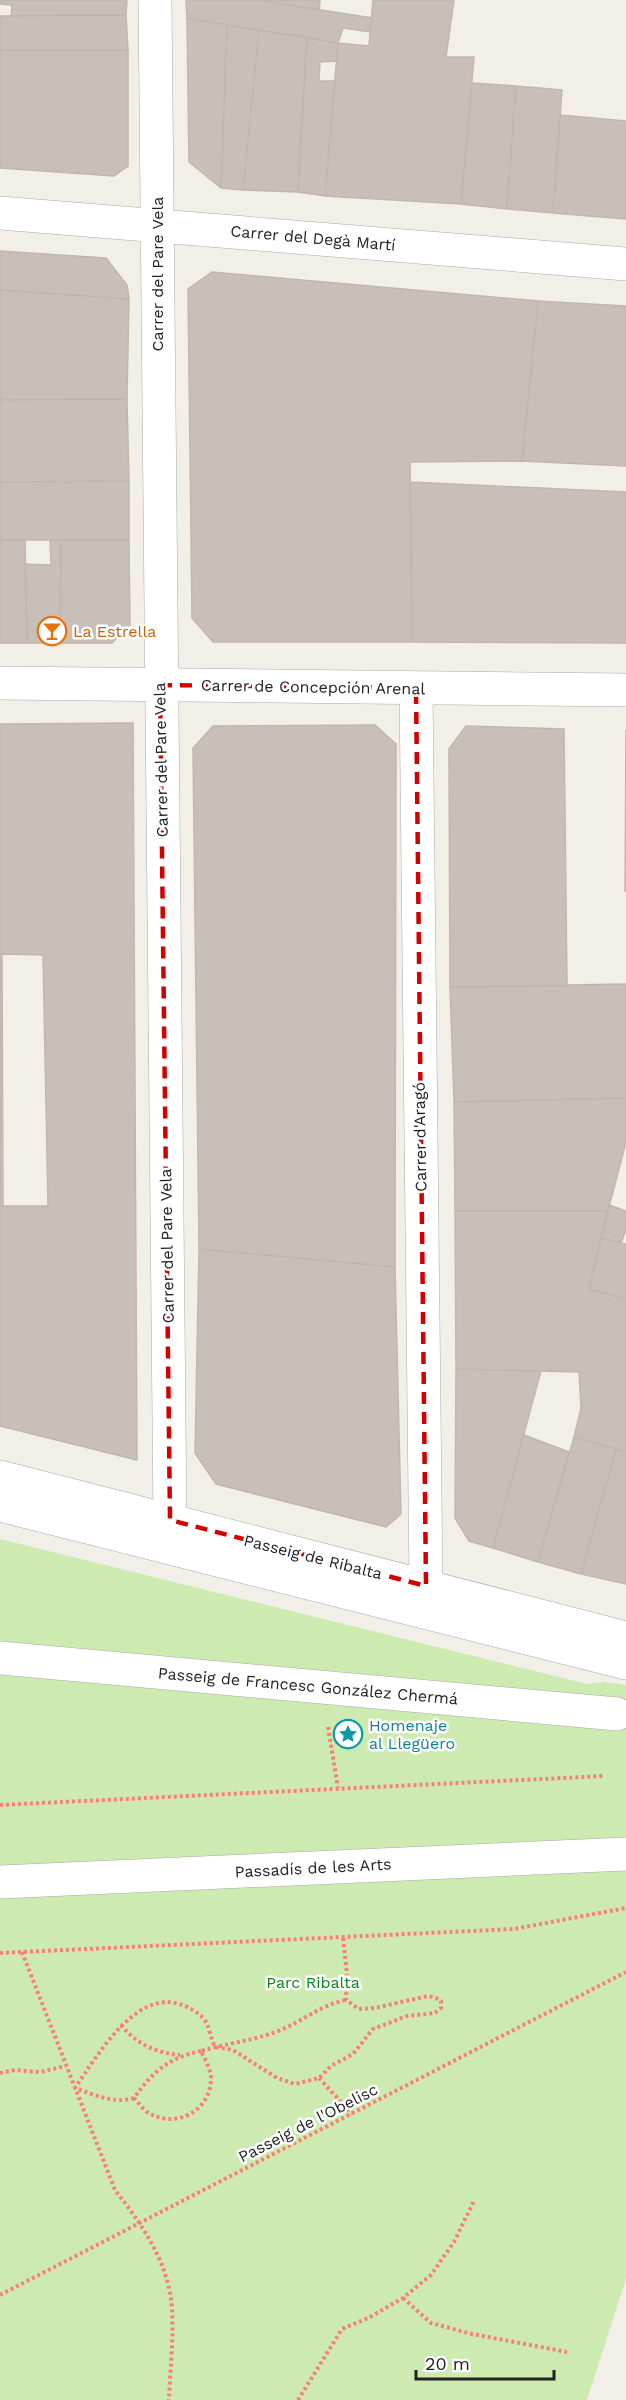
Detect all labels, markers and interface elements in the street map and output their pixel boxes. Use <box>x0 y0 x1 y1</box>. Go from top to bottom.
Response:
street label: Carrer del Pare Vela <box>148 197 167 351</box>
street label: Carrer del Degà Martí <box>230 221 396 255</box>
bar icon: La Estrella <box>36 615 68 647</box>
place label: La Estrella <box>73 622 156 641</box>
street label: Carrer de Concepción Arenal <box>201 676 426 698</box>
street label: Carrer del Pare Vela <box>150 682 172 838</box>
street label: Carrer d'Aragó <box>410 1082 430 1192</box>
street label: Carrer del Pare Vela <box>156 1168 178 1324</box>
street label: Passeig de Ribalta <box>242 1531 384 1583</box>
street label: Passeig de Francesc González Chermá <box>157 1663 459 1709</box>
place label: Homenaje al Llegüero <box>369 1716 455 1753</box>
place icon: Homenaje al Llegüero <box>332 1718 364 1750</box>
street label: Passadís de les Arts <box>234 1854 392 1882</box>
park label: Parc Ribalta <box>266 1973 360 1992</box>
street label: Passeig de l'Obelisc <box>235 2080 381 2166</box>
scale bar <box>416 2343 554 2381</box>
text: 20 m <box>425 2353 470 2374</box>

